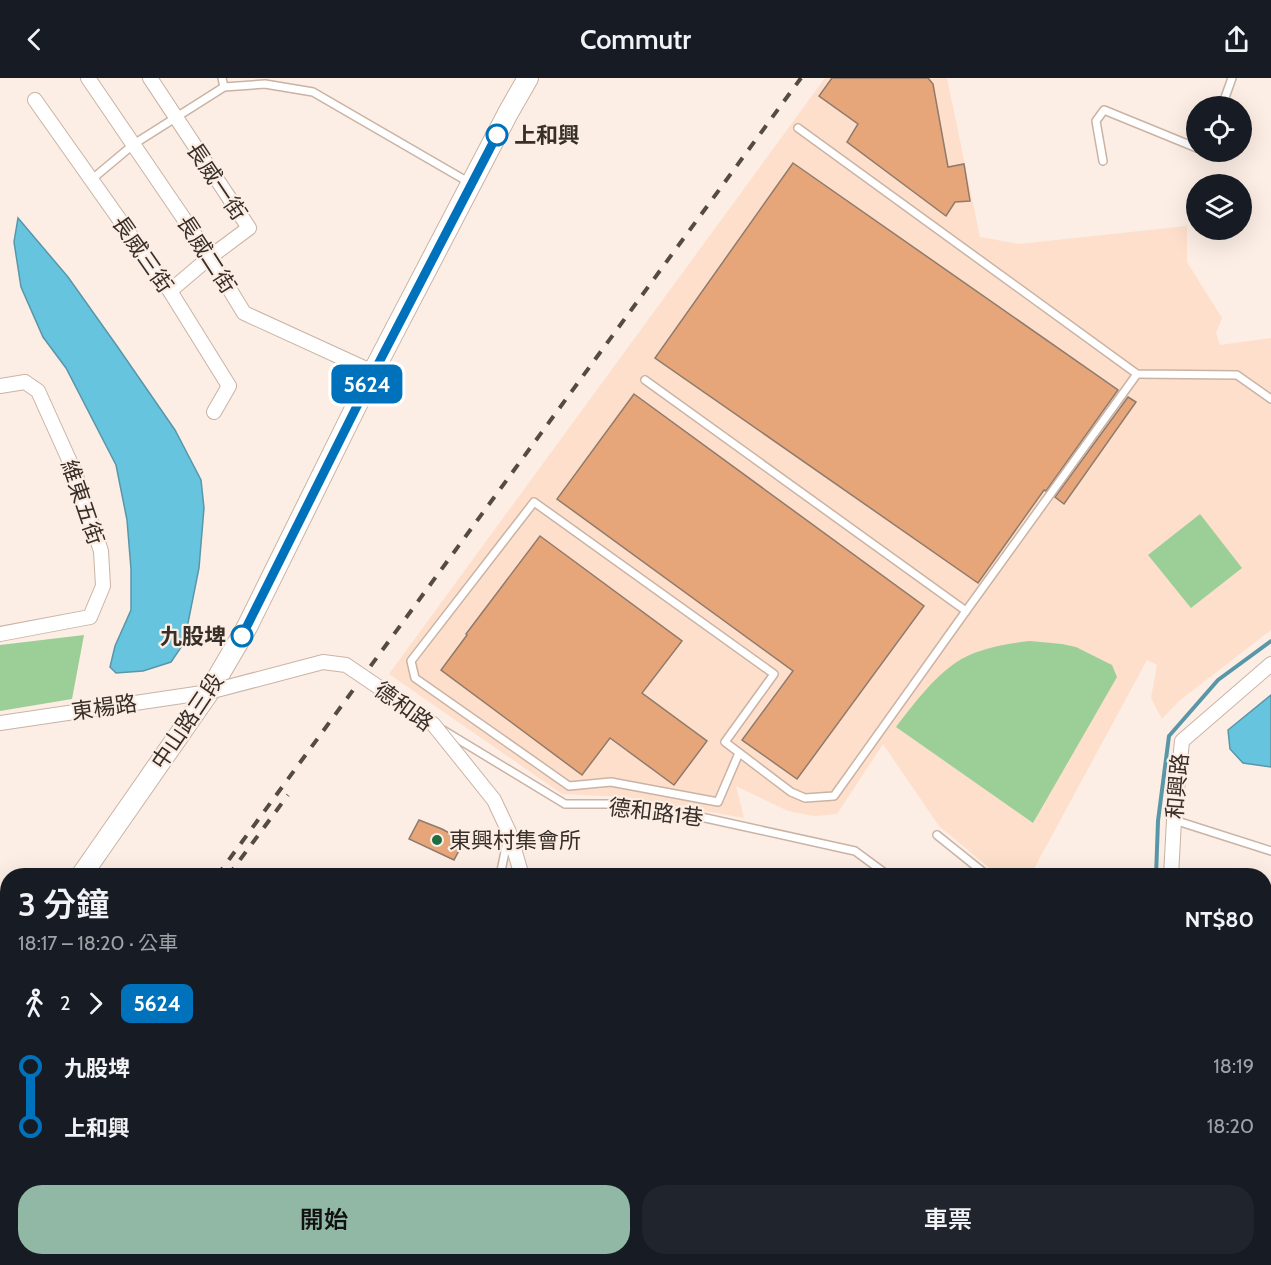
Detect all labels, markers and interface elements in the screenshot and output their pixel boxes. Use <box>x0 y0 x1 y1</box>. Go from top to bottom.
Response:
icon: back <box>18 23 51 56</box>
text: Commutr <box>580 23 691 56</box>
icon: share <box>1220 23 1253 56</box>
map controls <box>1186 96 1252 240</box>
button: locate <box>1186 96 1252 162</box>
place label: 上和興 <box>514 122 580 149</box>
marker: 上和興 <box>486 124 508 146</box>
street label: 長威一街 <box>181 137 252 225</box>
button: layers <box>1186 174 1252 240</box>
street label: 長威三街 <box>106 210 179 298</box>
street label: 長威二街 <box>171 210 242 299</box>
line badge: 5624 <box>325 364 409 404</box>
text: 5624 <box>343 372 391 397</box>
street label: 維東五街 <box>55 456 110 548</box>
place label: 九股埤 <box>160 623 226 650</box>
marker: 九股埤 <box>231 625 253 647</box>
street label: 中山路三段 <box>145 668 229 774</box>
street label: 德和路 <box>369 676 438 737</box>
street label: 東楊路 <box>70 690 139 725</box>
street label: 和興路 <box>1161 752 1194 820</box>
street label: 德和路1巷 <box>607 793 705 832</box>
place label: 東興村集會所 <box>449 827 581 854</box>
marker: 東興村集會所 <box>430 833 444 847</box>
text: 3 分鐘 <box>18 884 109 924</box>
text: NT$80 <box>1185 906 1254 933</box>
text: 18:17 – 18:20 · 公車 <box>18 931 178 955</box>
icon: walk <box>18 987 51 1020</box>
icon: forward <box>79 987 112 1020</box>
text: 2 <box>60 991 70 1015</box>
text: 5624 <box>133 991 181 1016</box>
text: 18:19 <box>1213 1054 1254 1078</box>
text: 九股埤 <box>64 1055 130 1082</box>
text: 18:20 <box>1207 1114 1254 1138</box>
text: 上和興 <box>64 1115 130 1142</box>
button: 開始 <box>18 1185 630 1254</box>
button: 車票 <box>642 1185 1254 1254</box>

